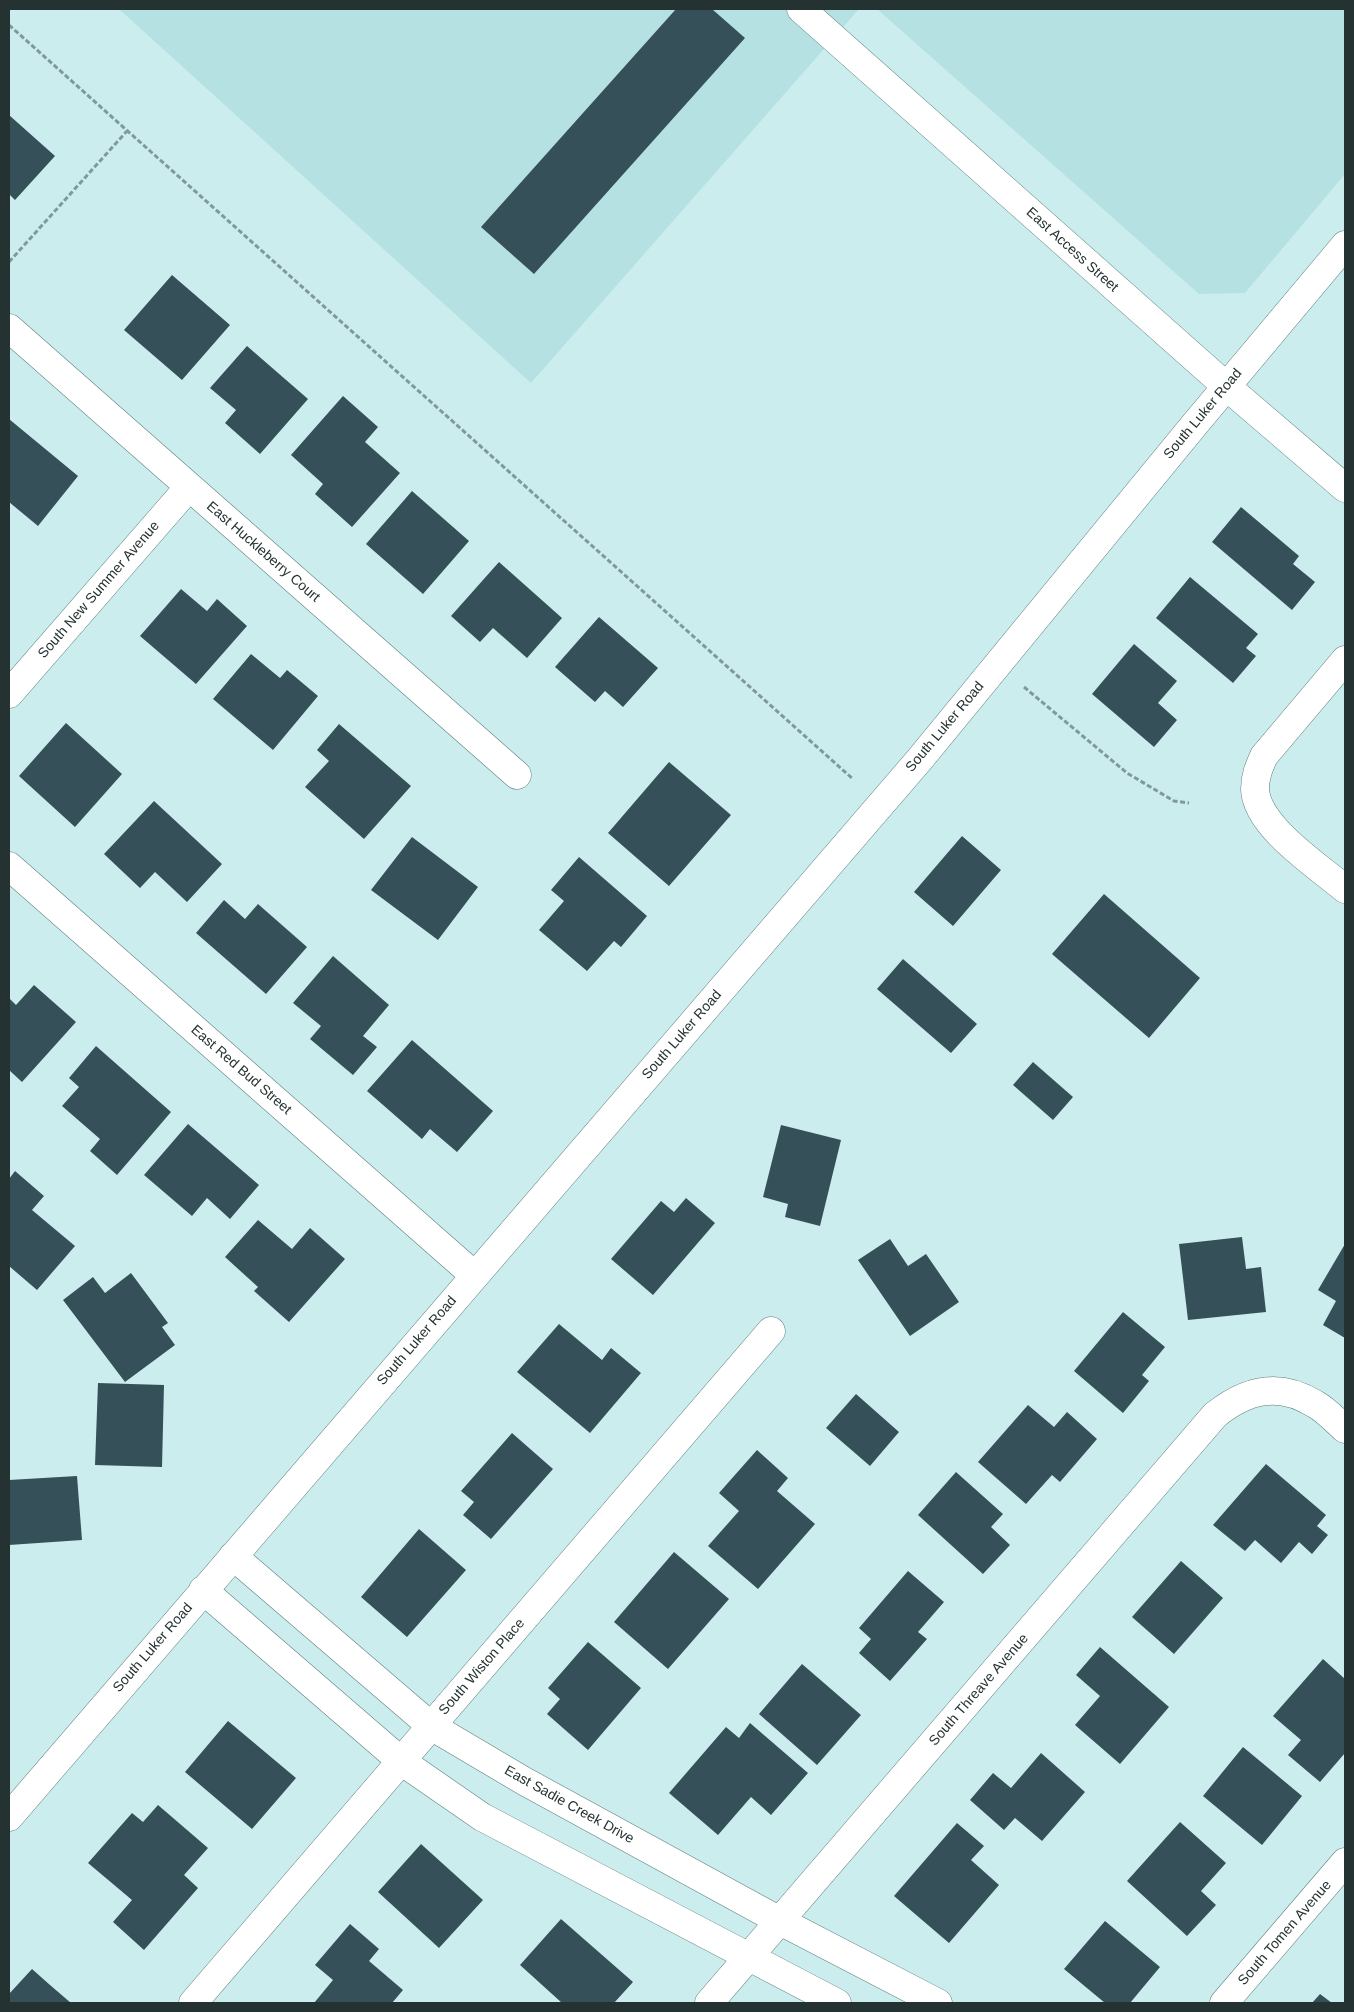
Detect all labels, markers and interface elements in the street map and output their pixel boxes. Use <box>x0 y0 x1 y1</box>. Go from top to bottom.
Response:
street label: East Access Street <box>1022 204 1122 296</box>
street label: South Luker Road <box>1160 365 1246 463</box>
street label: East Huckleberry Court <box>203 498 323 606</box>
street label: South New Summer Avenue <box>35 518 163 662</box>
street label: South Luker Road <box>902 678 988 776</box>
street label: South Luker Road <box>639 987 725 1083</box>
street label: East Red Bud Street <box>187 1022 295 1118</box>
street label: South Luker Road <box>374 1293 460 1389</box>
street label: South Luker Road <box>110 1600 196 1696</box>
street label: South Wiston Place <box>436 1615 528 1719</box>
street label: South Threave Avenue <box>926 1631 1032 1749</box>
street label: East Sadie Creek Drive <box>501 1762 637 1848</box>
street label: South Tomen Avenue <box>1235 1877 1335 1989</box>

